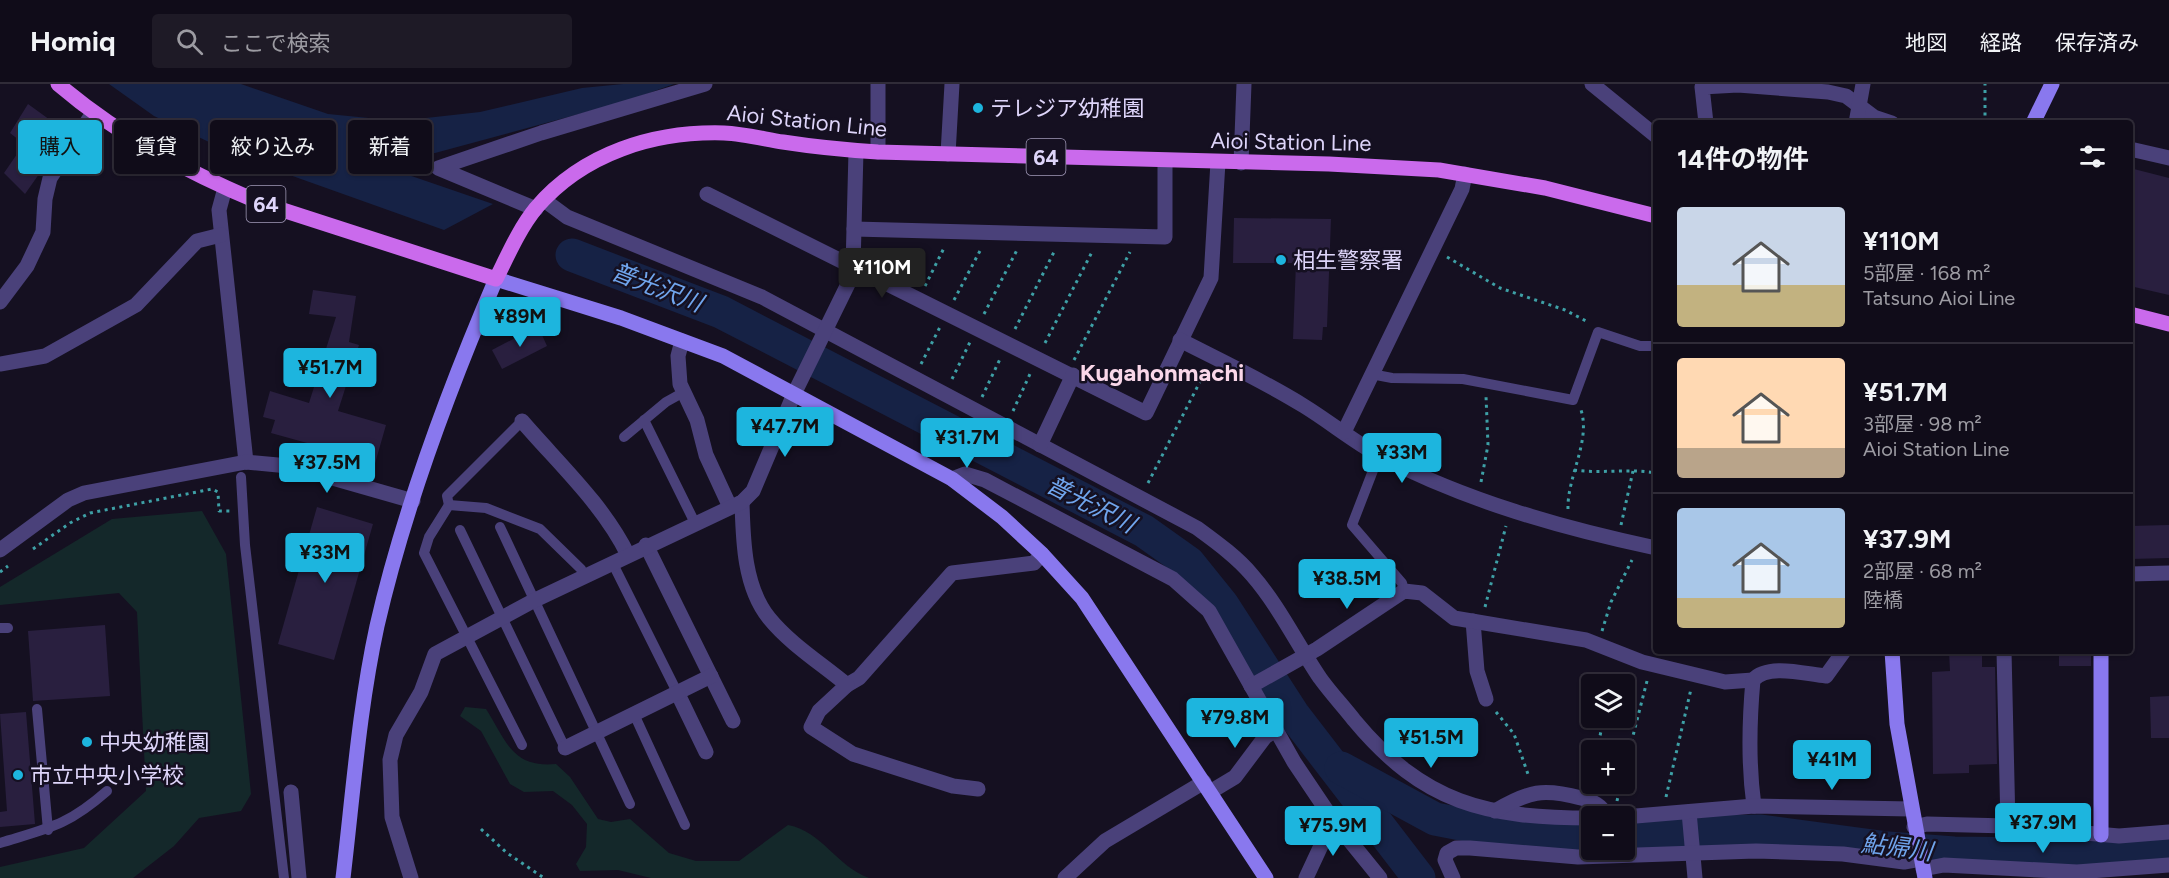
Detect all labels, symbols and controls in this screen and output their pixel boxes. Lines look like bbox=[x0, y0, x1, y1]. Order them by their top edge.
search box bbox=[152, 14, 572, 68]
text: Homiq bbox=[30, 24, 116, 58]
icon: search bbox=[173, 25, 206, 58]
text: ここで検索 bbox=[221, 30, 331, 57]
text: 地図 bbox=[1905, 30, 1947, 55]
text: 経路 bbox=[1980, 30, 2022, 55]
text: 保存済み bbox=[2055, 30, 2139, 55]
place label: テレジア幼稚園 bbox=[990, 95, 1144, 122]
street label: Aioi Station Line bbox=[726, 99, 888, 143]
marker: テレジア幼稚園 bbox=[971, 101, 985, 115]
chip: 購入 bbox=[18, 120, 102, 174]
chip: 賃貸 bbox=[114, 120, 198, 174]
chip: 絞り込み bbox=[210, 120, 336, 174]
chip: 新着 bbox=[348, 120, 432, 174]
street label: Aioi Station Line bbox=[1210, 127, 1372, 157]
road number: 64 bbox=[1026, 139, 1066, 175]
icon: filters bbox=[2076, 140, 2109, 173]
text: 14件の物件 bbox=[1677, 143, 1808, 175]
road number: 64 bbox=[246, 186, 286, 222]
text: ¥110M bbox=[1863, 225, 1940, 257]
icon: home bbox=[1725, 231, 1797, 303]
place label: 相生警察署 bbox=[1293, 247, 1403, 274]
pin: ¥110M bbox=[840, 248, 924, 299]
marker: 相生警察署 bbox=[1274, 253, 1288, 267]
text: ¥110M bbox=[853, 255, 911, 279]
water label: 普光沢川 bbox=[607, 256, 710, 319]
text: 5部屋 · 168 m² bbox=[1863, 261, 1991, 285]
text: Tatsuno Aioi Line bbox=[1863, 286, 2015, 310]
pin: ¥89M bbox=[484, 297, 556, 348]
text: ¥89M bbox=[494, 304, 546, 328]
pin: ¥51.7M bbox=[281, 348, 379, 399]
text: ¥51.7M bbox=[297, 355, 363, 379]
district label: Kugahonmachi bbox=[1080, 358, 1244, 387]
text: ¥51.7M bbox=[1863, 376, 1948, 408]
icon: home bbox=[1725, 382, 1797, 454]
pin: ¥47.7M bbox=[736, 407, 834, 458]
text: 3部屋 · 98 m² bbox=[1863, 412, 1982, 436]
text: ¥47.7M bbox=[751, 414, 819, 438]
pin: ¥31.7M bbox=[918, 418, 1016, 469]
text: ¥31.7M bbox=[935, 425, 999, 449]
pin: ¥33M bbox=[1366, 433, 1438, 484]
text: Aioi Station Line bbox=[1863, 437, 2009, 461]
text: ¥33M bbox=[1376, 440, 1428, 464]
pin: ¥37.5M bbox=[278, 443, 376, 494]
text: ¥37.5M bbox=[293, 450, 361, 474]
water label: 普光沢川 bbox=[1042, 469, 1143, 540]
text: ¥37.9M bbox=[1863, 523, 1951, 555]
icon: home bbox=[1725, 532, 1797, 604]
pin: ¥33M bbox=[289, 533, 361, 584]
text: ¥33M bbox=[299, 540, 351, 564]
pin: ¥38.5M bbox=[1298, 559, 1396, 610]
text: 2部屋 · 68 m² bbox=[1863, 559, 1982, 583]
text: ¥38.5M bbox=[1313, 566, 1382, 590]
text: 陸橋 bbox=[1863, 588, 1903, 612]
map controls bbox=[1581, 674, 1635, 860]
button: layers bbox=[1581, 674, 1635, 728]
pin: ¥79.8M bbox=[1186, 698, 1284, 749]
text: ¥79.8M bbox=[1201, 705, 1269, 729]
pin: ¥51.5M bbox=[1382, 718, 1480, 769]
text: ¥51.5M bbox=[1398, 725, 1464, 749]
place label: 中央幼稚園 bbox=[99, 729, 209, 756]
marker: 中央幼稚園 bbox=[80, 735, 94, 749]
button: + bbox=[1581, 740, 1635, 794]
pin: ¥41M bbox=[1796, 740, 1868, 791]
text: ¥41M bbox=[1807, 747, 1857, 771]
place label: 市立中央小学校 bbox=[30, 762, 184, 789]
marker: 市立中央小学校 bbox=[11, 768, 25, 782]
pin: ¥37.9M bbox=[1994, 803, 2092, 854]
pin: ¥75.9M bbox=[1284, 806, 1382, 857]
button: − bbox=[1581, 806, 1635, 860]
text: ¥37.9M bbox=[2009, 810, 2077, 834]
text: ¥75.9M bbox=[1299, 813, 1367, 837]
water label: 鮎帰川 bbox=[1860, 828, 1937, 866]

